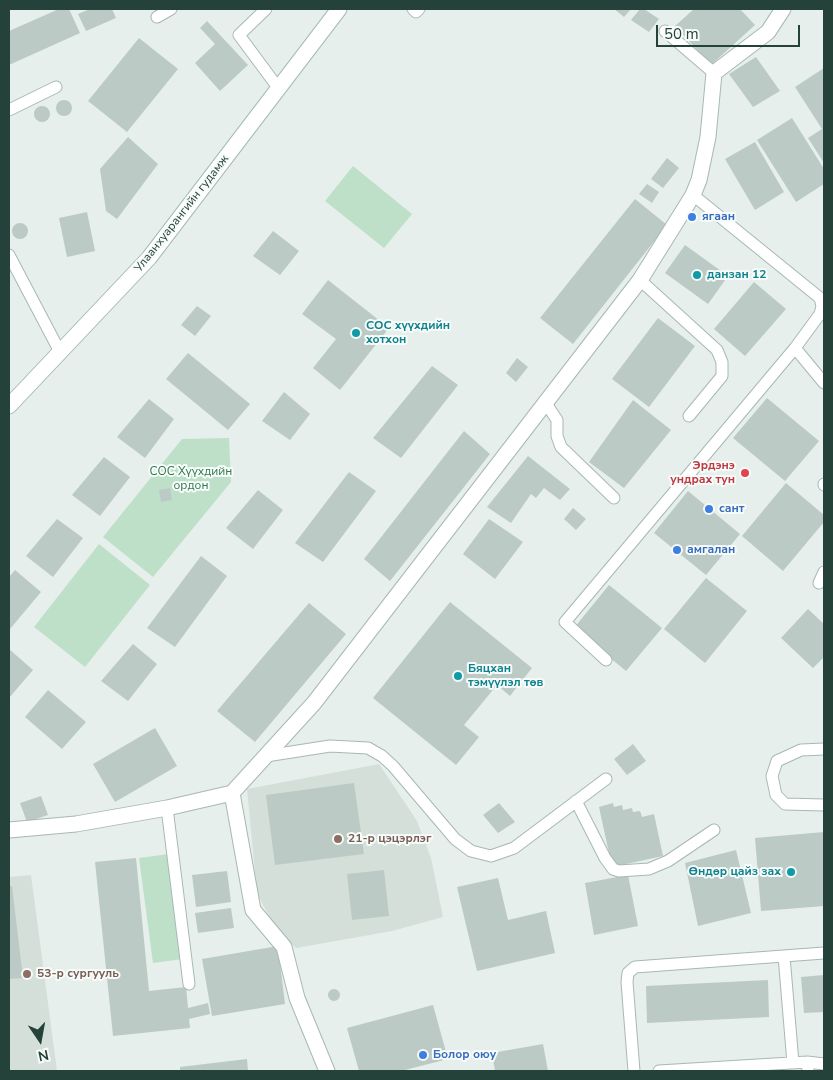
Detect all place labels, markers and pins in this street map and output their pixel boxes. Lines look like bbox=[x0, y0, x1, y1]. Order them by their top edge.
place label: ягаан bbox=[702, 210, 735, 224]
marker: ягаан bbox=[686, 211, 698, 223]
place label: данзан 12 bbox=[707, 268, 766, 282]
marker: данзан 12 bbox=[691, 269, 703, 281]
place label: СОС хүүхдийн хотхон bbox=[366, 319, 450, 347]
marker: СОС хүүхдийн хотхон bbox=[350, 327, 362, 339]
place label: Эрдэнэ ундрах тун bbox=[670, 459, 735, 487]
marker: Эрдэнэ ундрах тун bbox=[739, 467, 751, 479]
place label: сант bbox=[719, 502, 745, 516]
marker: сант bbox=[703, 503, 715, 515]
place label: амгалан bbox=[687, 543, 735, 557]
marker: амгалан bbox=[671, 544, 683, 556]
place label: Бяцхан тэмүүлэл төв bbox=[468, 662, 543, 690]
marker: Бяцхан тэмүүлэл төв bbox=[452, 670, 464, 682]
place label: 21-р цэцэрлэг bbox=[348, 832, 431, 846]
marker: 21-р цэцэрлэг bbox=[332, 833, 344, 845]
place label: Өндөр цайз зах bbox=[689, 865, 781, 879]
marker: Өндөр цайз зах bbox=[785, 866, 797, 878]
place label: 53-р сургууль bbox=[37, 967, 119, 981]
marker: 53-р сургууль bbox=[21, 968, 33, 980]
place label: Болор оюу bbox=[433, 1048, 496, 1062]
marker: Болор оюу bbox=[417, 1049, 429, 1061]

